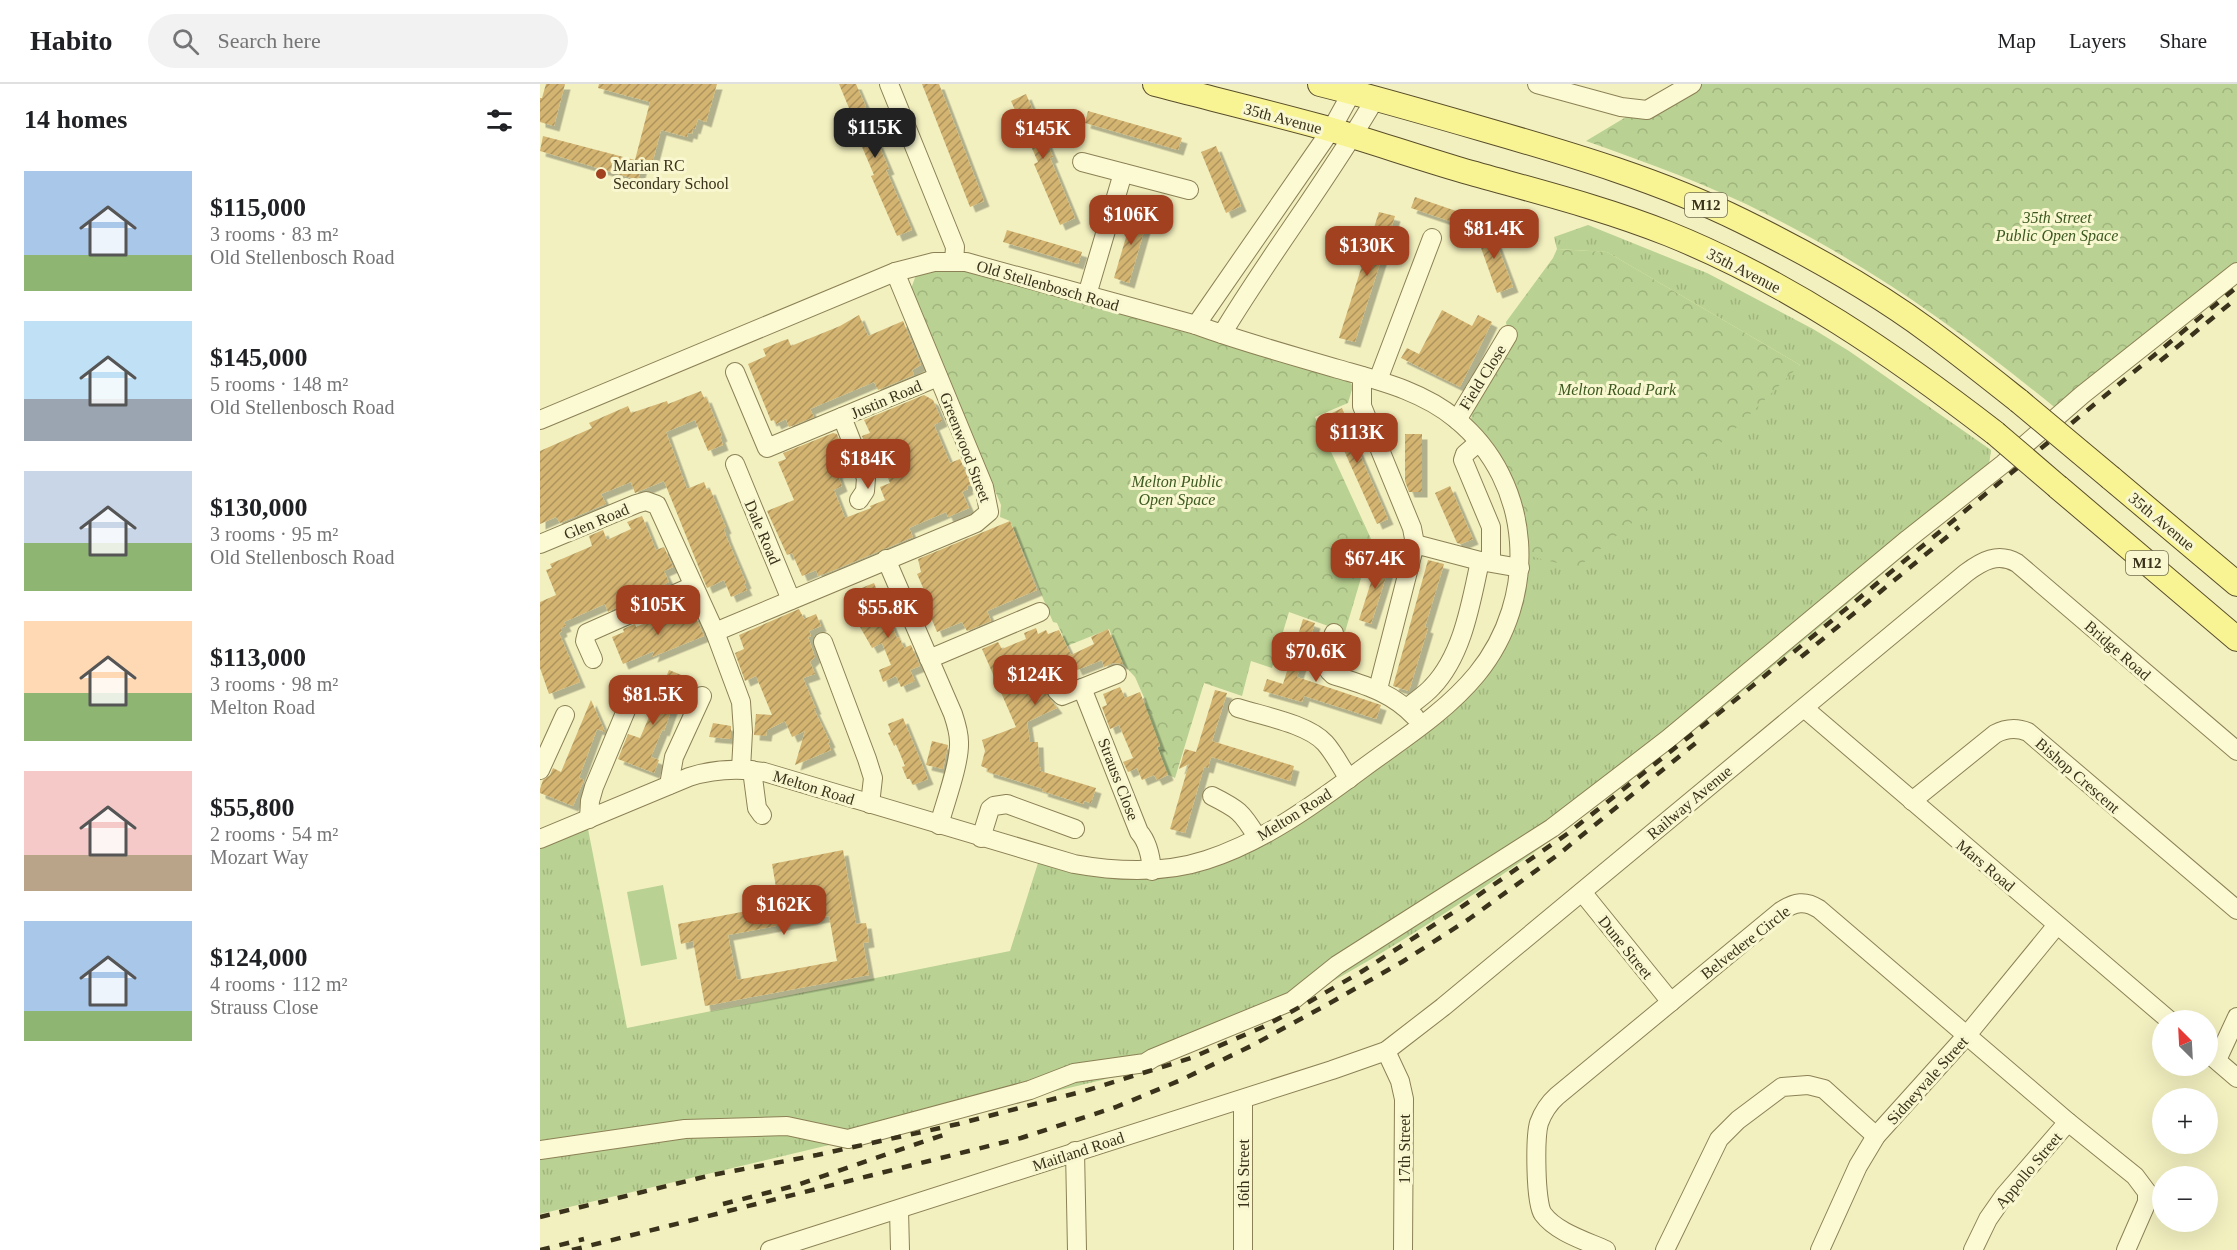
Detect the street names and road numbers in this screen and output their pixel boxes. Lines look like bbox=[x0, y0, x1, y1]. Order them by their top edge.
street label: 35th Avenue bbox=[1242, 100, 1324, 137]
road number: M12 bbox=[1685, 193, 1727, 217]
street label: 35th Avenue bbox=[1704, 245, 1783, 296]
street label: Old Stellenbosch Road bbox=[975, 257, 1121, 314]
street label: Field Close bbox=[1456, 342, 1509, 413]
street label: Justin Road bbox=[848, 377, 924, 422]
street label: Greenwood Street bbox=[937, 390, 994, 505]
street label: 35th Avenue bbox=[2126, 489, 2198, 554]
street label: Dale Road bbox=[741, 498, 784, 567]
street label: Glen Road bbox=[561, 500, 631, 543]
road number: M12 bbox=[2126, 551, 2168, 575]
street label: Bridge Road bbox=[2081, 617, 2154, 684]
street label: Bishop Crescent bbox=[2032, 734, 2123, 817]
street label: Strauss Close bbox=[1095, 736, 1142, 823]
street label: Railway Avenue bbox=[1644, 762, 1736, 843]
street label: Melton Road bbox=[771, 767, 857, 808]
street label: Melton Road bbox=[1254, 785, 1334, 844]
street label: Mars Road bbox=[1953, 836, 2018, 895]
street label: Belvedere Circle bbox=[1698, 902, 1793, 982]
street label: Dune Street bbox=[1595, 912, 1656, 983]
street label: Sidneyvale Street bbox=[1883, 1032, 1972, 1128]
street label: 17th Street bbox=[1396, 1114, 1413, 1184]
street label: Maitland Road bbox=[1030, 1129, 1126, 1174]
street label: Appollo Street bbox=[1992, 1129, 2066, 1212]
street label: 16th Street bbox=[1235, 1139, 1252, 1209]

